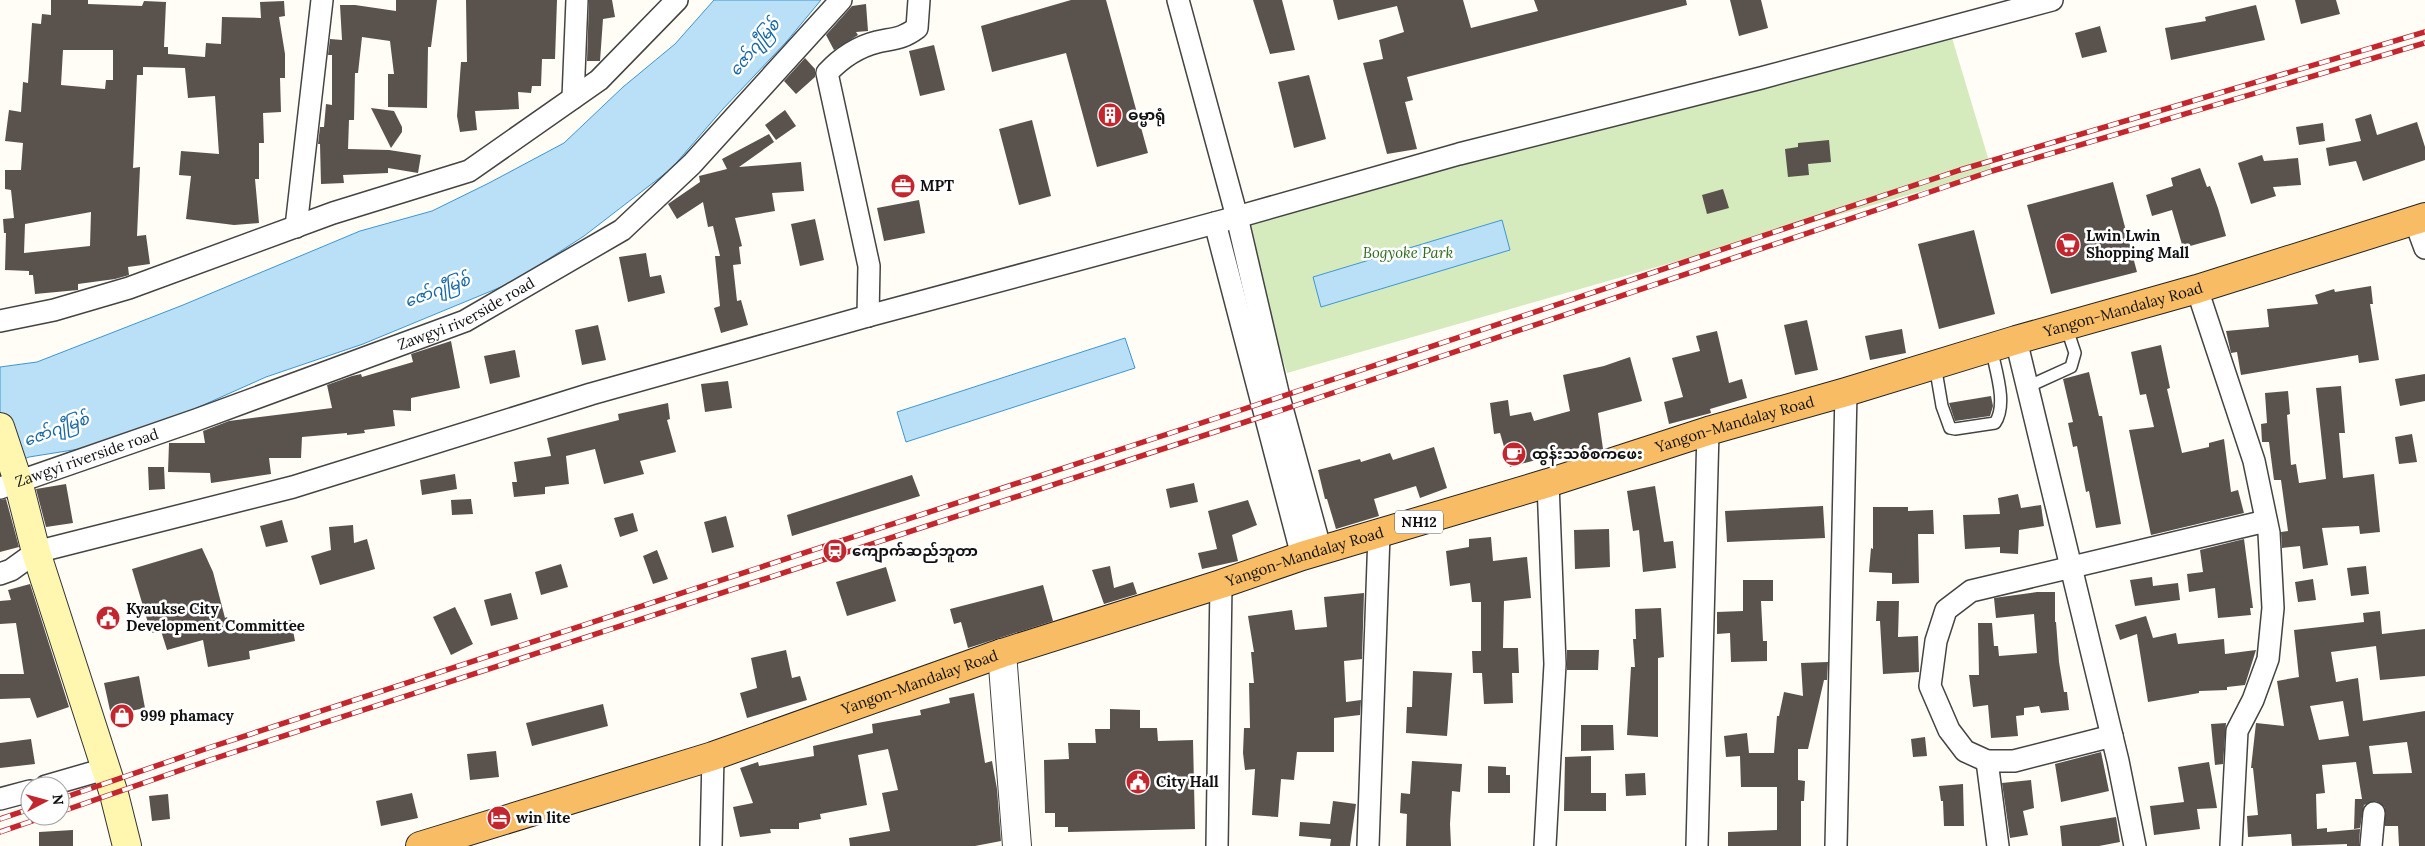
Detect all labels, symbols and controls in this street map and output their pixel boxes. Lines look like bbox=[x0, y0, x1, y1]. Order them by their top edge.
water label: ဇော်ဂျီမြစ် bbox=[724, 13, 788, 82]
building icon: ဓမ္မာရုံ bbox=[1097, 102, 1123, 128]
place label: ဓမ္မာရုံ bbox=[1128, 105, 1166, 127]
office icon: MPT bbox=[890, 173, 916, 199]
place label: MPT bbox=[920, 176, 954, 195]
place label: Lwin Lwin Shopping Mall bbox=[2086, 226, 2190, 262]
supermarket icon: Lwin Lwin Shopping Mall bbox=[2055, 232, 2081, 258]
park label: Bogyoke Park bbox=[1363, 243, 1454, 262]
water label: ဇော်ဂျီမြစ် bbox=[401, 267, 475, 315]
street label: Zawgyi riverside road bbox=[395, 273, 538, 354]
street label: Yangon-Mandalay Road bbox=[2040, 278, 2205, 341]
street label: Yangon-Mandalay Road bbox=[1652, 391, 1816, 457]
water label: ဇော်ဂျီမြစ် bbox=[20, 406, 94, 454]
street label: Zawgyi riverside road bbox=[13, 424, 161, 491]
cafe icon: ထွန်းသစ်စကဖေး bbox=[1501, 441, 1527, 467]
place label: ထွန်းသစ်စကဖေး bbox=[1532, 444, 1643, 466]
road number: NH12 bbox=[1395, 511, 1443, 534]
street label: Yangon-Mandalay Road bbox=[1222, 522, 1386, 591]
station icon: ကျောက်ဆည်ဘူတာ bbox=[822, 538, 848, 564]
place label: ကျောက်ဆည်ဘူတာ bbox=[852, 541, 978, 563]
place label: Kyaukse City Development Committee bbox=[126, 599, 305, 635]
public building icon: Kyaukse City Development Committee bbox=[95, 605, 121, 631]
street label: Yangon-Mandalay Road bbox=[838, 645, 1000, 719]
shop icon: 999 phamacy bbox=[109, 703, 135, 729]
place label: 999 phamacy bbox=[140, 706, 234, 725]
public building icon: City Hall bbox=[1125, 769, 1151, 795]
place label: City Hall bbox=[1156, 772, 1219, 791]
north arrow bbox=[20, 776, 70, 826]
text: N bbox=[48, 793, 67, 806]
hotel icon: win lite bbox=[486, 805, 512, 831]
place label: win lite bbox=[516, 808, 570, 827]

